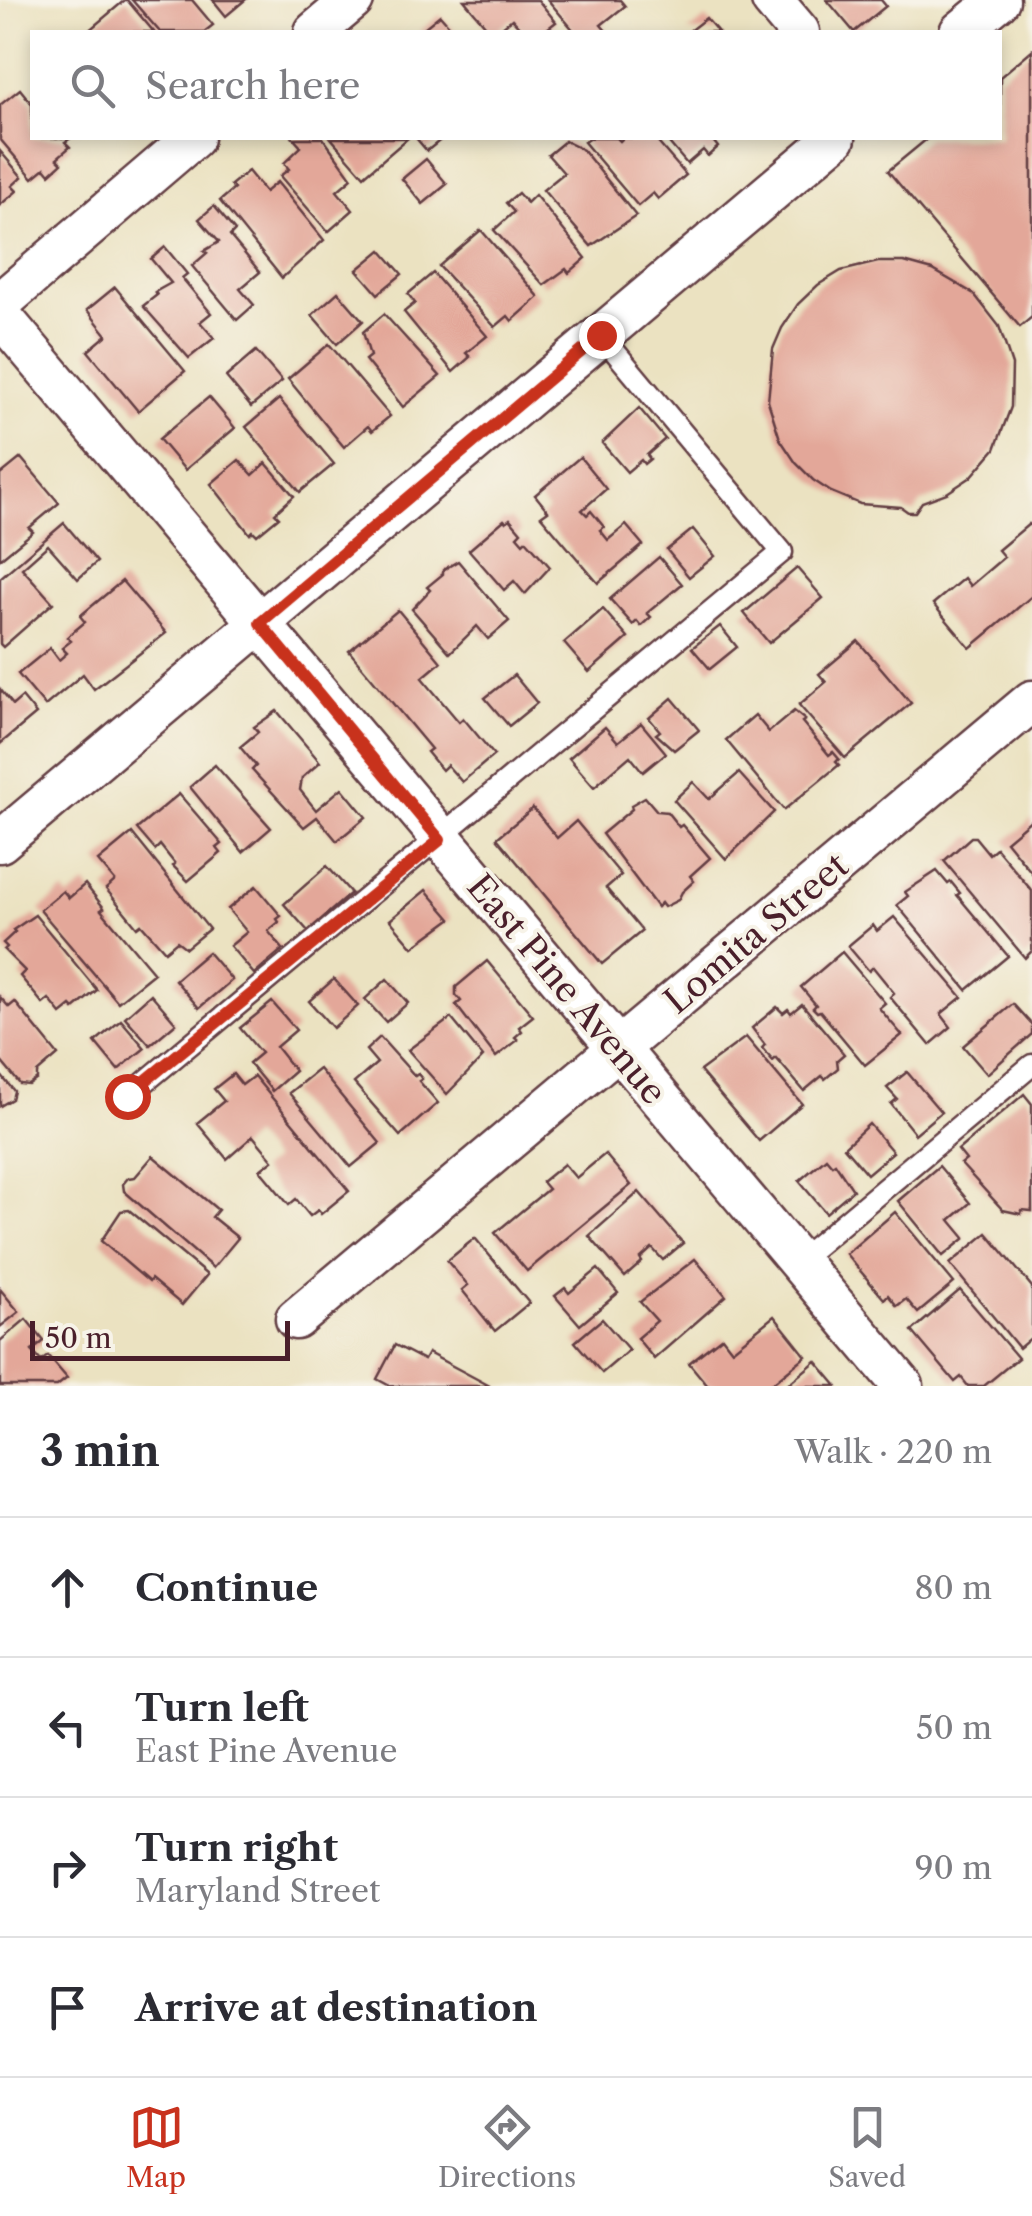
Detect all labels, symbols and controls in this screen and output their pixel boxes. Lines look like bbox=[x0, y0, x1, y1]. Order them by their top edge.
search box bbox=[30, 30, 1002, 140]
icon: search bbox=[65, 58, 120, 113]
text: Search here bbox=[145, 62, 360, 109]
route end bbox=[579, 313, 625, 359]
street label: Lomita Street bbox=[655, 843, 857, 1022]
street label: East Pine Avenue bbox=[458, 865, 676, 1113]
route start bbox=[105, 1074, 151, 1120]
scale bar bbox=[30, 1316, 290, 1360]
text: 50 m bbox=[45, 1321, 112, 1355]
text: 3 min bbox=[40, 1425, 160, 1477]
text: Walk · 220 m bbox=[794, 1432, 992, 1471]
icon: ahead bbox=[40, 1560, 95, 1615]
text: Continue bbox=[135, 1564, 318, 1611]
text: 80 m bbox=[914, 1568, 992, 1607]
text: Turn left bbox=[135, 1684, 309, 1731]
icon: left bbox=[40, 1700, 95, 1755]
text: 50 m bbox=[916, 1708, 992, 1747]
text: East Pine Avenue bbox=[135, 1731, 397, 1770]
text: Turn right bbox=[135, 1824, 338, 1871]
icon: right bbox=[40, 1840, 95, 1895]
text: 90 m bbox=[915, 1848, 992, 1887]
text: Maryland Street bbox=[135, 1871, 380, 1910]
icon: arrive bbox=[40, 1980, 95, 2035]
text: Arrive at destination bbox=[135, 1984, 538, 2031]
tab: Map bbox=[126, 2100, 186, 2194]
tab: Directions bbox=[438, 2100, 576, 2194]
tab: Saved bbox=[828, 2100, 906, 2194]

